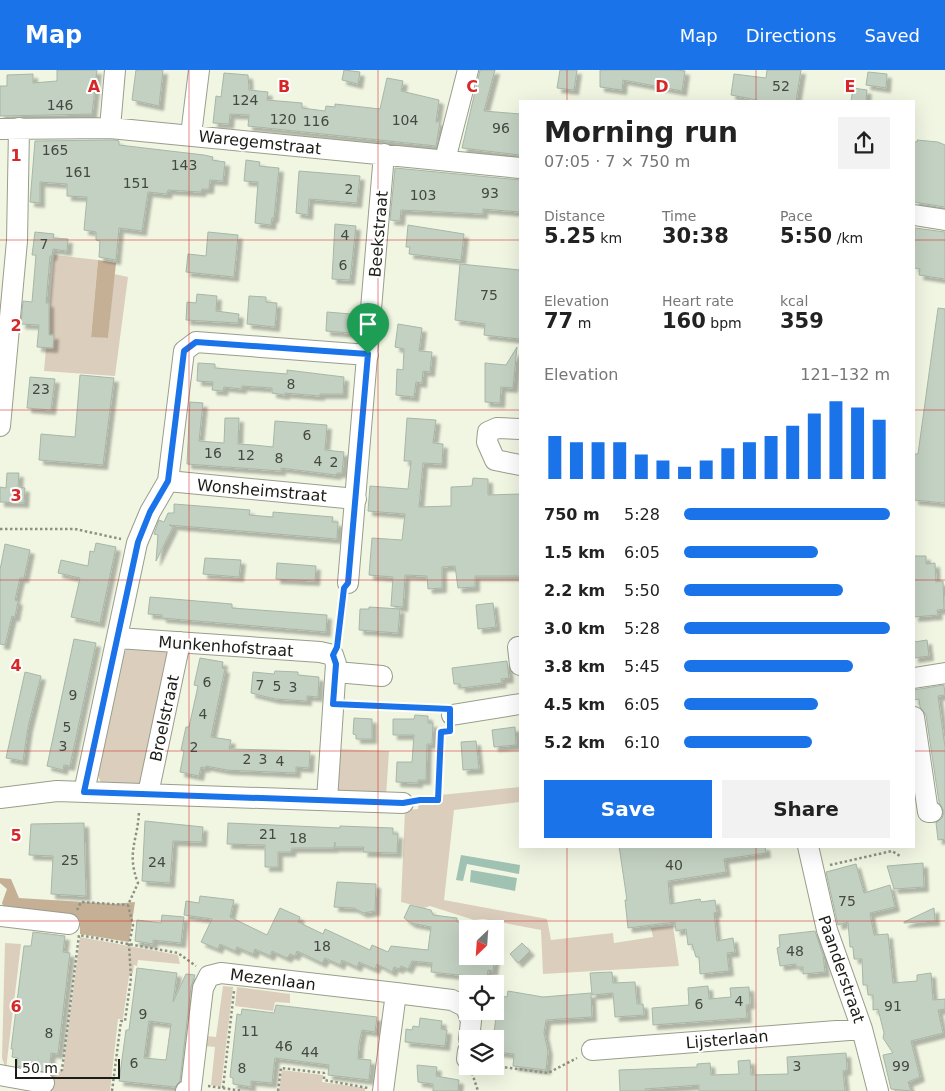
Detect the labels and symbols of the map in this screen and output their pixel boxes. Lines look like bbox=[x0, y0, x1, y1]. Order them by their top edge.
text: A bbox=[88, 77, 101, 96]
text: B bbox=[278, 77, 290, 96]
text: C bbox=[466, 77, 478, 96]
text: D bbox=[655, 77, 669, 96]
text: E bbox=[845, 77, 855, 96]
house number: 52 bbox=[772, 78, 790, 94]
house number: 124 bbox=[232, 92, 258, 108]
house number: 146 bbox=[47, 97, 73, 113]
house number: 120 bbox=[270, 111, 296, 127]
house number: 104 bbox=[392, 112, 418, 128]
house number: 116 bbox=[303, 113, 329, 129]
house number: 96 bbox=[492, 120, 510, 136]
street label: Waregemstraat bbox=[198, 127, 322, 158]
house number: 165 bbox=[42, 142, 68, 158]
text: 1 bbox=[10, 146, 22, 165]
house number: 143 bbox=[171, 157, 197, 173]
house number: 161 bbox=[65, 164, 91, 180]
house number: 151 bbox=[123, 175, 149, 191]
house number: 2 bbox=[345, 181, 353, 197]
house number: 93 bbox=[481, 185, 499, 201]
house number: 103 bbox=[410, 187, 436, 203]
street label: Beekstraat bbox=[365, 190, 392, 278]
house number: 4 bbox=[341, 227, 350, 243]
house number: 7 bbox=[40, 236, 48, 252]
house number: 6 bbox=[339, 257, 348, 273]
house number: 75 bbox=[480, 287, 498, 303]
pin bbox=[347, 303, 389, 354]
text: 2 bbox=[10, 316, 22, 335]
house number: 8 bbox=[287, 376, 295, 392]
house number: 23 bbox=[32, 381, 50, 397]
house number: 6 bbox=[303, 427, 312, 443]
house number: 16 bbox=[204, 445, 222, 461]
house number: 12 bbox=[237, 447, 255, 463]
house number: 8 bbox=[275, 450, 283, 466]
house number: 4 bbox=[314, 453, 323, 469]
house number: 2 bbox=[330, 454, 338, 470]
street label: Wonsheimstraat bbox=[196, 475, 328, 506]
text: 3 bbox=[10, 486, 22, 505]
street label: Munkenhofstraat bbox=[158, 632, 294, 661]
text: 4 bbox=[10, 656, 22, 675]
street label: Broelstraat bbox=[146, 673, 183, 763]
house number: 6 bbox=[203, 674, 212, 690]
house number: 7 bbox=[256, 677, 264, 693]
house number: 5 bbox=[273, 678, 281, 694]
house number: 3 bbox=[289, 679, 297, 695]
house number: 9 bbox=[69, 687, 77, 703]
house number: 4 bbox=[199, 706, 208, 722]
house number: 5 bbox=[63, 719, 71, 735]
house number: 3 bbox=[59, 738, 67, 754]
house number: 2 bbox=[190, 739, 198, 755]
house number: 2 bbox=[243, 751, 251, 767]
house number: 3 bbox=[259, 751, 267, 767]
house number: 4 bbox=[276, 753, 285, 769]
text: 5 bbox=[10, 826, 22, 845]
house number: 21 bbox=[259, 826, 277, 842]
house number: 18 bbox=[289, 830, 307, 846]
house number: 25 bbox=[61, 852, 79, 868]
house number: 24 bbox=[148, 854, 166, 870]
house number: 40 bbox=[665, 857, 683, 873]
house number: 75 bbox=[838, 893, 856, 909]
street label: Paanderstraat bbox=[814, 913, 869, 1025]
north arrow bbox=[459, 920, 504, 965]
house number: 18 bbox=[313, 938, 331, 954]
house number: 48 bbox=[786, 943, 804, 959]
street label: Mezenlaan bbox=[229, 965, 317, 994]
house number: 4 bbox=[735, 993, 744, 1009]
house number: 6 bbox=[695, 996, 704, 1012]
text: 6 bbox=[10, 997, 22, 1016]
house number: 91 bbox=[884, 998, 902, 1014]
house number: 9 bbox=[139, 1006, 147, 1022]
house number: 11 bbox=[241, 1023, 259, 1039]
house number: 8 bbox=[45, 1025, 53, 1041]
street label: Lijsterlaan bbox=[685, 1026, 769, 1053]
house number: 46 bbox=[275, 1038, 293, 1054]
house number: 44 bbox=[301, 1044, 319, 1060]
house number: 6 bbox=[130, 1055, 139, 1071]
scale bar bbox=[15, 1056, 120, 1079]
house number: 3 bbox=[793, 1058, 801, 1074]
house number: 99 bbox=[892, 1058, 910, 1074]
house number: 8 bbox=[238, 1060, 246, 1076]

